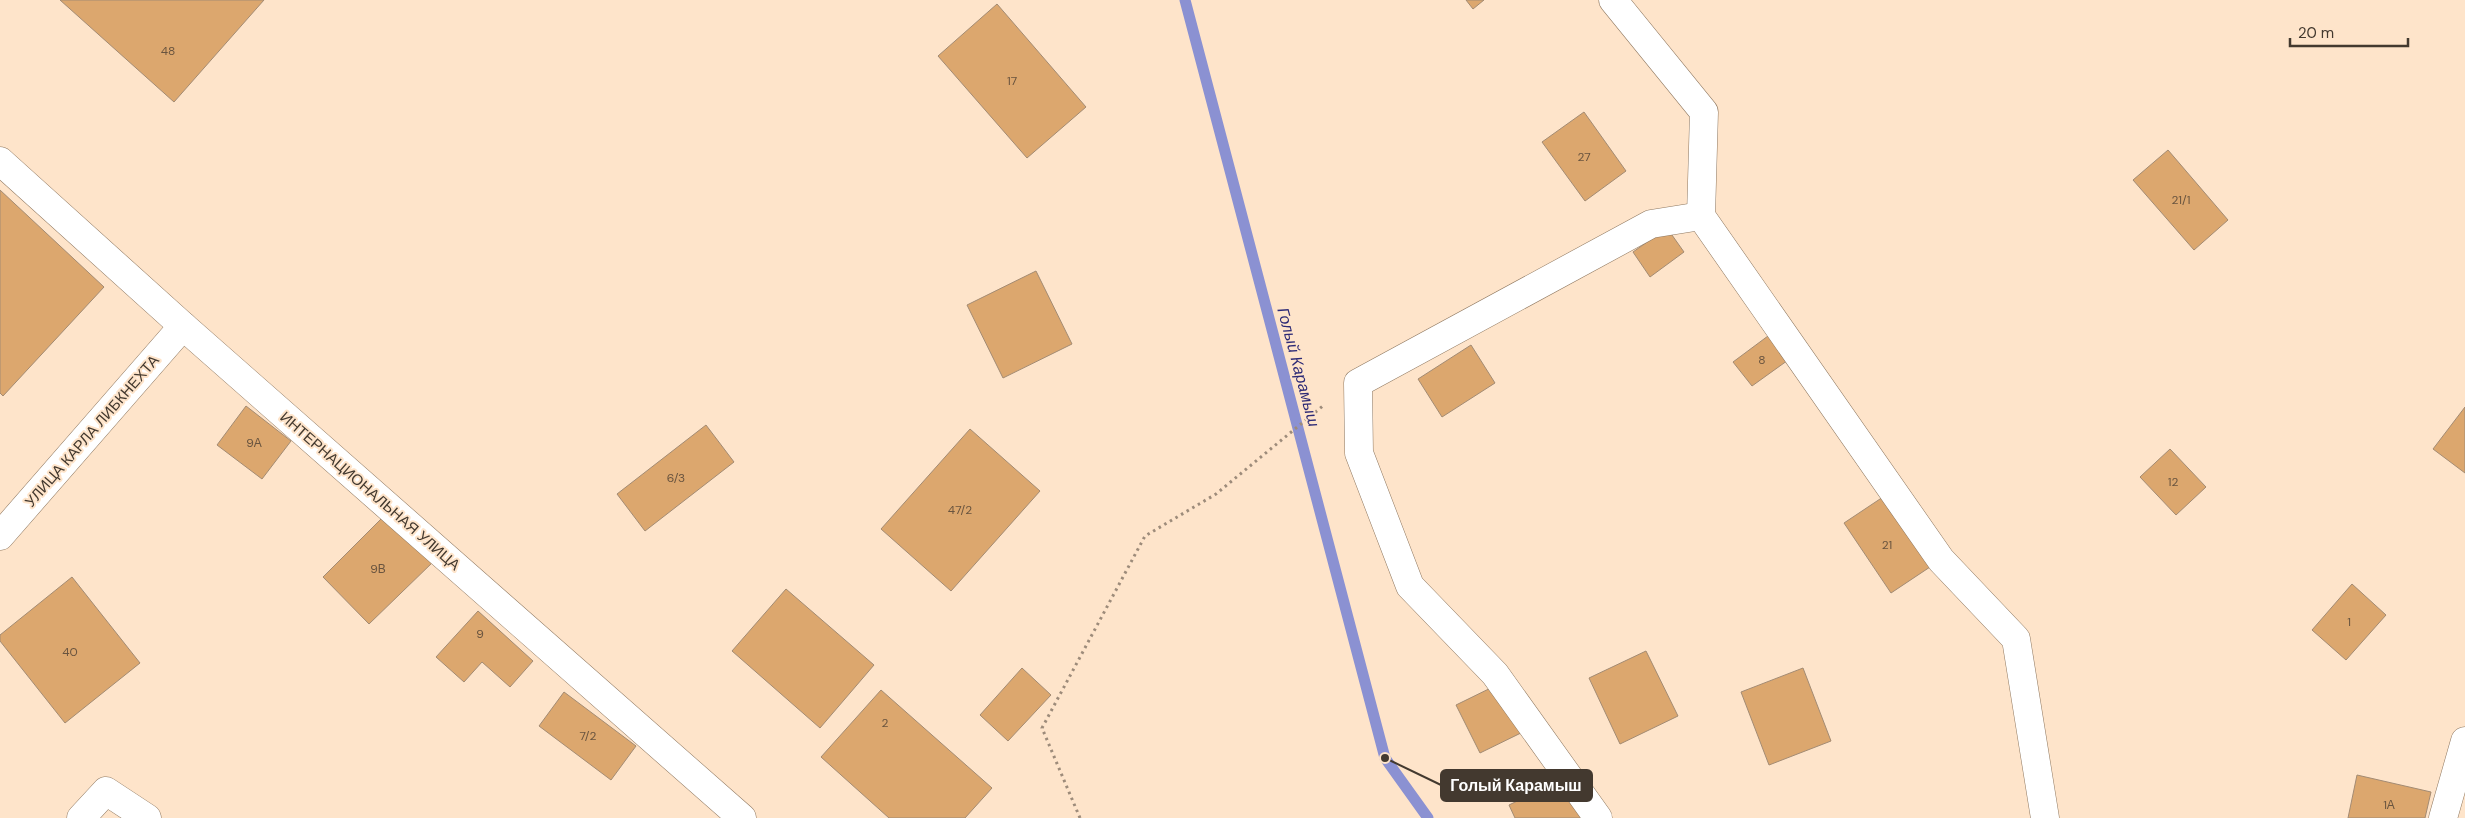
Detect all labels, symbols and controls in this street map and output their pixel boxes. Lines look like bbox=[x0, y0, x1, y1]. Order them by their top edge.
scale bar bbox=[2290, 15, 2408, 47]
text: 20 m bbox=[2298, 23, 2334, 43]
house number: 48 bbox=[161, 43, 175, 59]
house number: 17 bbox=[1007, 73, 1017, 89]
house number: 27 bbox=[1577, 149, 1591, 165]
house number: 21/1 bbox=[2171, 192, 2191, 208]
water label: Голый Карамыш bbox=[1272, 305, 1325, 429]
street label: УЛИЦА КАРЛА ЛИБКНЕХТА bbox=[20, 351, 164, 511]
house number: 8 bbox=[1758, 352, 1766, 368]
street label: ИНТЕРНАЦИОНАЛЬНАЯ УЛИЦА bbox=[276, 407, 464, 575]
house number: 9А bbox=[246, 435, 262, 451]
house number: 6/3 bbox=[667, 470, 685, 486]
house number: 12 bbox=[2168, 474, 2178, 490]
house number: 47/2 bbox=[948, 502, 972, 518]
house number: 21 bbox=[1882, 537, 1892, 553]
house number: 9В bbox=[370, 561, 386, 577]
house number: 1 bbox=[2347, 614, 2351, 630]
house number: 9 bbox=[476, 626, 484, 642]
house number: 40 bbox=[62, 644, 78, 660]
house number: 2 bbox=[882, 715, 889, 731]
house number: 7/2 bbox=[580, 728, 597, 744]
callout: Голый Карамыш bbox=[1441, 770, 1592, 801]
text: Голый Карамыш bbox=[1450, 775, 1582, 796]
house number: 1А bbox=[2383, 797, 2395, 813]

